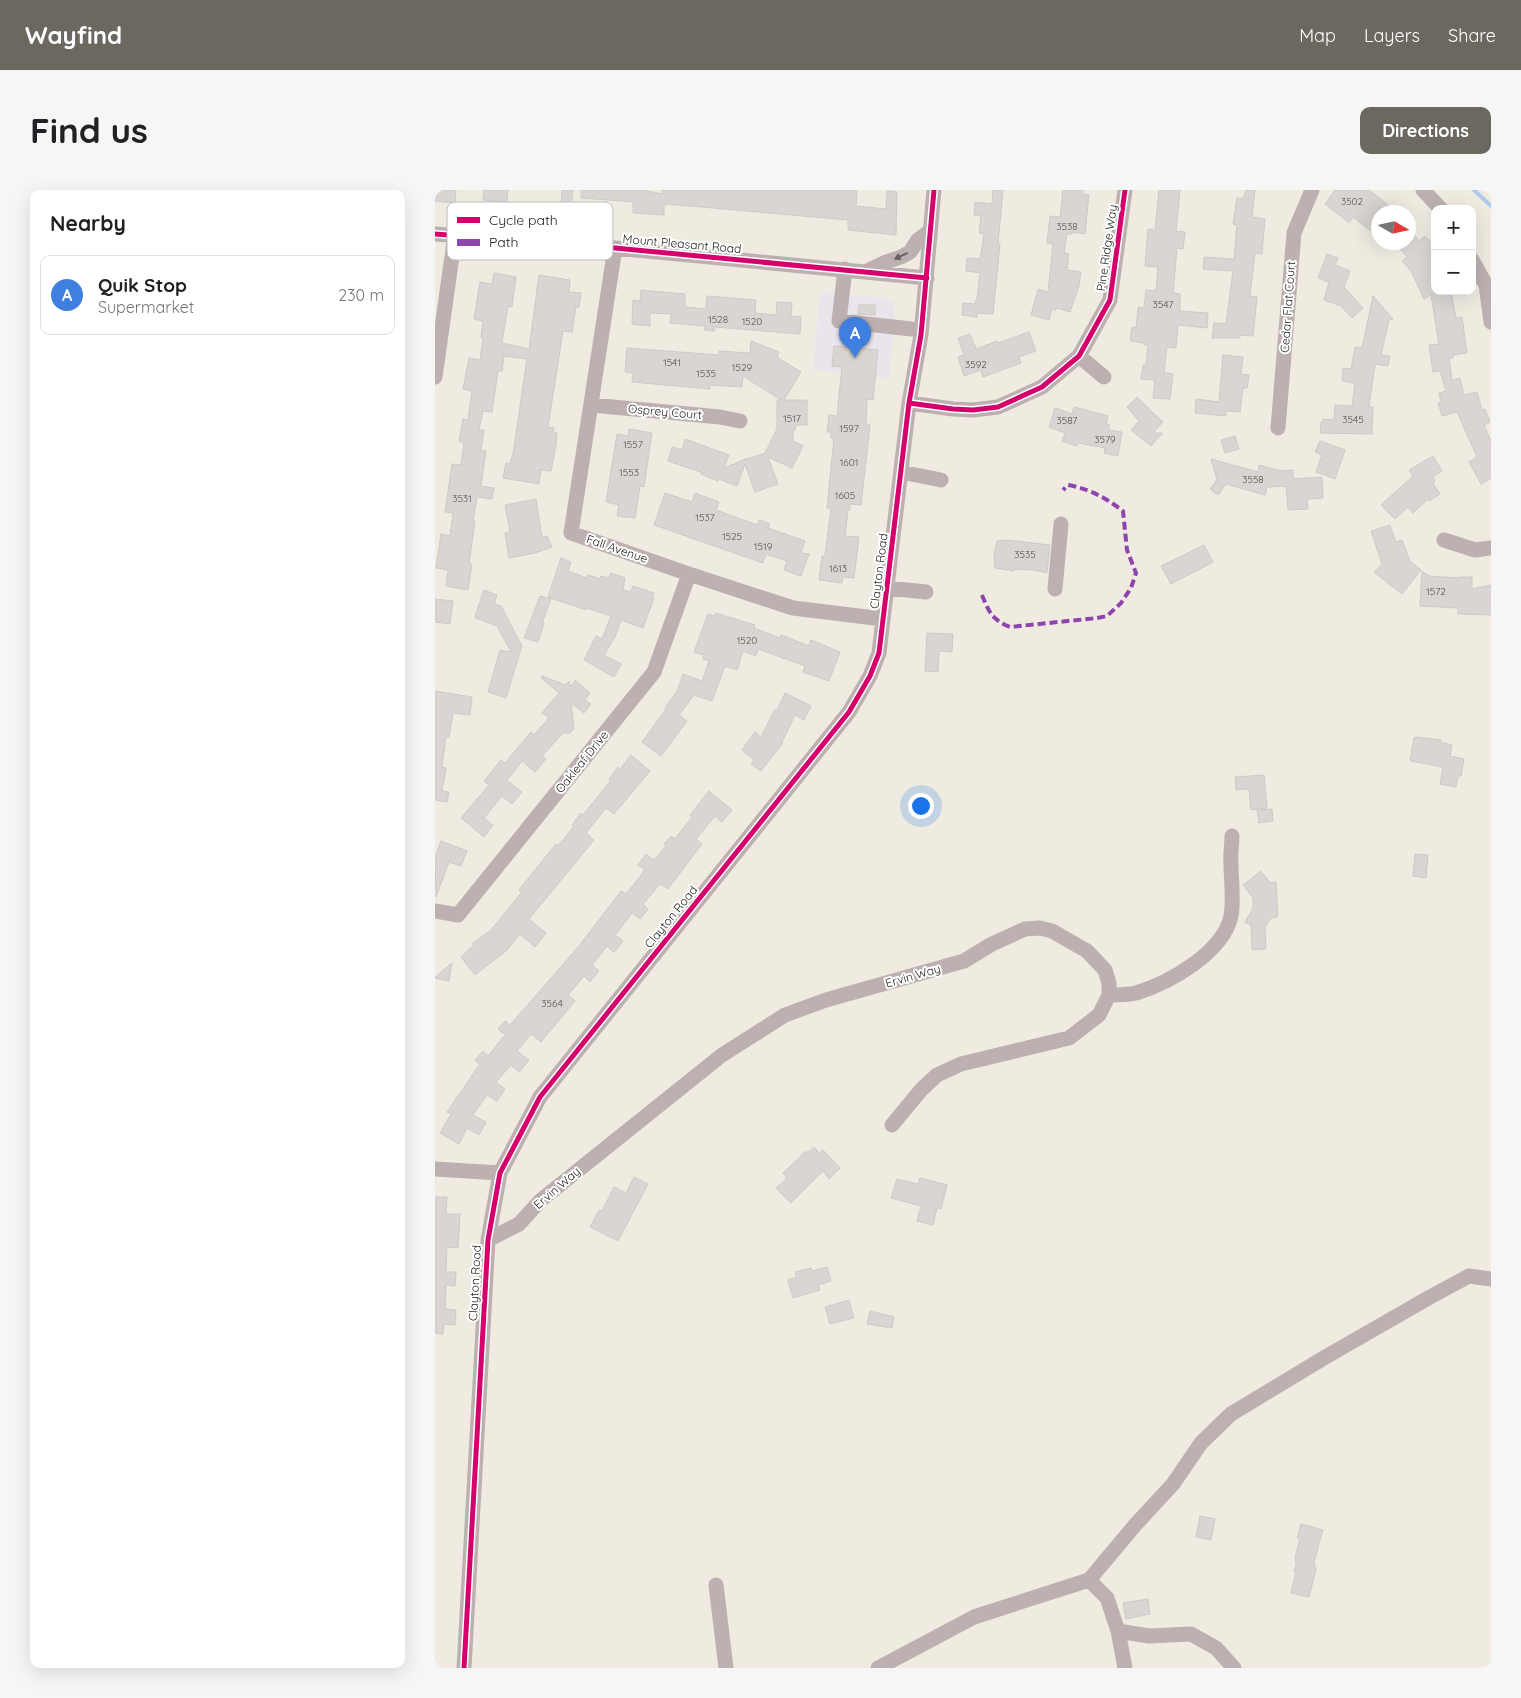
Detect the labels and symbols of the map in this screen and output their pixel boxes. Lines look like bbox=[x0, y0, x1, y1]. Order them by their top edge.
house number: 3502 bbox=[1341, 195, 1364, 208]
legend bbox=[447, 202, 613, 260]
street label: Pine Ridge Way bbox=[1093, 204, 1120, 292]
north arrow bbox=[1371, 205, 1416, 250]
text: Cycle path bbox=[489, 211, 558, 229]
house number: 3538 bbox=[1056, 220, 1078, 233]
street label: Mount Pleasant Road bbox=[622, 231, 742, 256]
text: Path bbox=[489, 233, 518, 251]
one-way arrow bbox=[893, 252, 908, 261]
street label: Cedar Flat Court bbox=[1277, 261, 1298, 353]
house number: 3547 bbox=[1153, 298, 1173, 311]
house number: 1528 bbox=[708, 313, 728, 326]
house number: 1520 bbox=[742, 315, 762, 328]
pin: A bbox=[839, 317, 871, 358]
house number: 1541 bbox=[663, 356, 681, 369]
house number: 3592 bbox=[965, 358, 987, 371]
house number: 1529 bbox=[732, 361, 753, 374]
house number: 1535 bbox=[696, 367, 716, 380]
street label: Osprey Court bbox=[628, 401, 702, 422]
house number: 1517 bbox=[783, 412, 801, 425]
house number: 3545 bbox=[1342, 413, 1364, 426]
house number: 3587 bbox=[1057, 414, 1077, 427]
house number: 1597 bbox=[839, 422, 859, 435]
house number: 3579 bbox=[1094, 433, 1116, 446]
house number: 1557 bbox=[623, 438, 643, 451]
house number: 1601 bbox=[840, 456, 858, 469]
house number: 1553 bbox=[619, 466, 639, 479]
house number: 3558 bbox=[1242, 473, 1264, 486]
house number: 1605 bbox=[835, 489, 855, 502]
house number: 3531 bbox=[452, 492, 472, 505]
house number: 1537 bbox=[695, 511, 715, 524]
house number: 1525 bbox=[722, 530, 742, 543]
street label: Fall Avenue bbox=[585, 531, 650, 566]
street label: Clayton Road bbox=[866, 532, 891, 610]
house number: 1519 bbox=[754, 540, 773, 553]
house number: 3535 bbox=[1014, 548, 1036, 561]
house number: 1613 bbox=[829, 562, 847, 575]
house number: 1572 bbox=[1426, 585, 1446, 598]
house number: 1520 bbox=[737, 634, 757, 647]
street label: Oakleaf Drive bbox=[552, 727, 612, 796]
your location bbox=[908, 793, 934, 819]
street label: Clayton Road bbox=[641, 882, 700, 951]
street label: Ervin Way bbox=[884, 960, 942, 991]
house number: 3564 bbox=[541, 997, 563, 1010]
street label: Ervin Way bbox=[530, 1163, 583, 1212]
street label: Clayton Road bbox=[465, 1245, 484, 1321]

